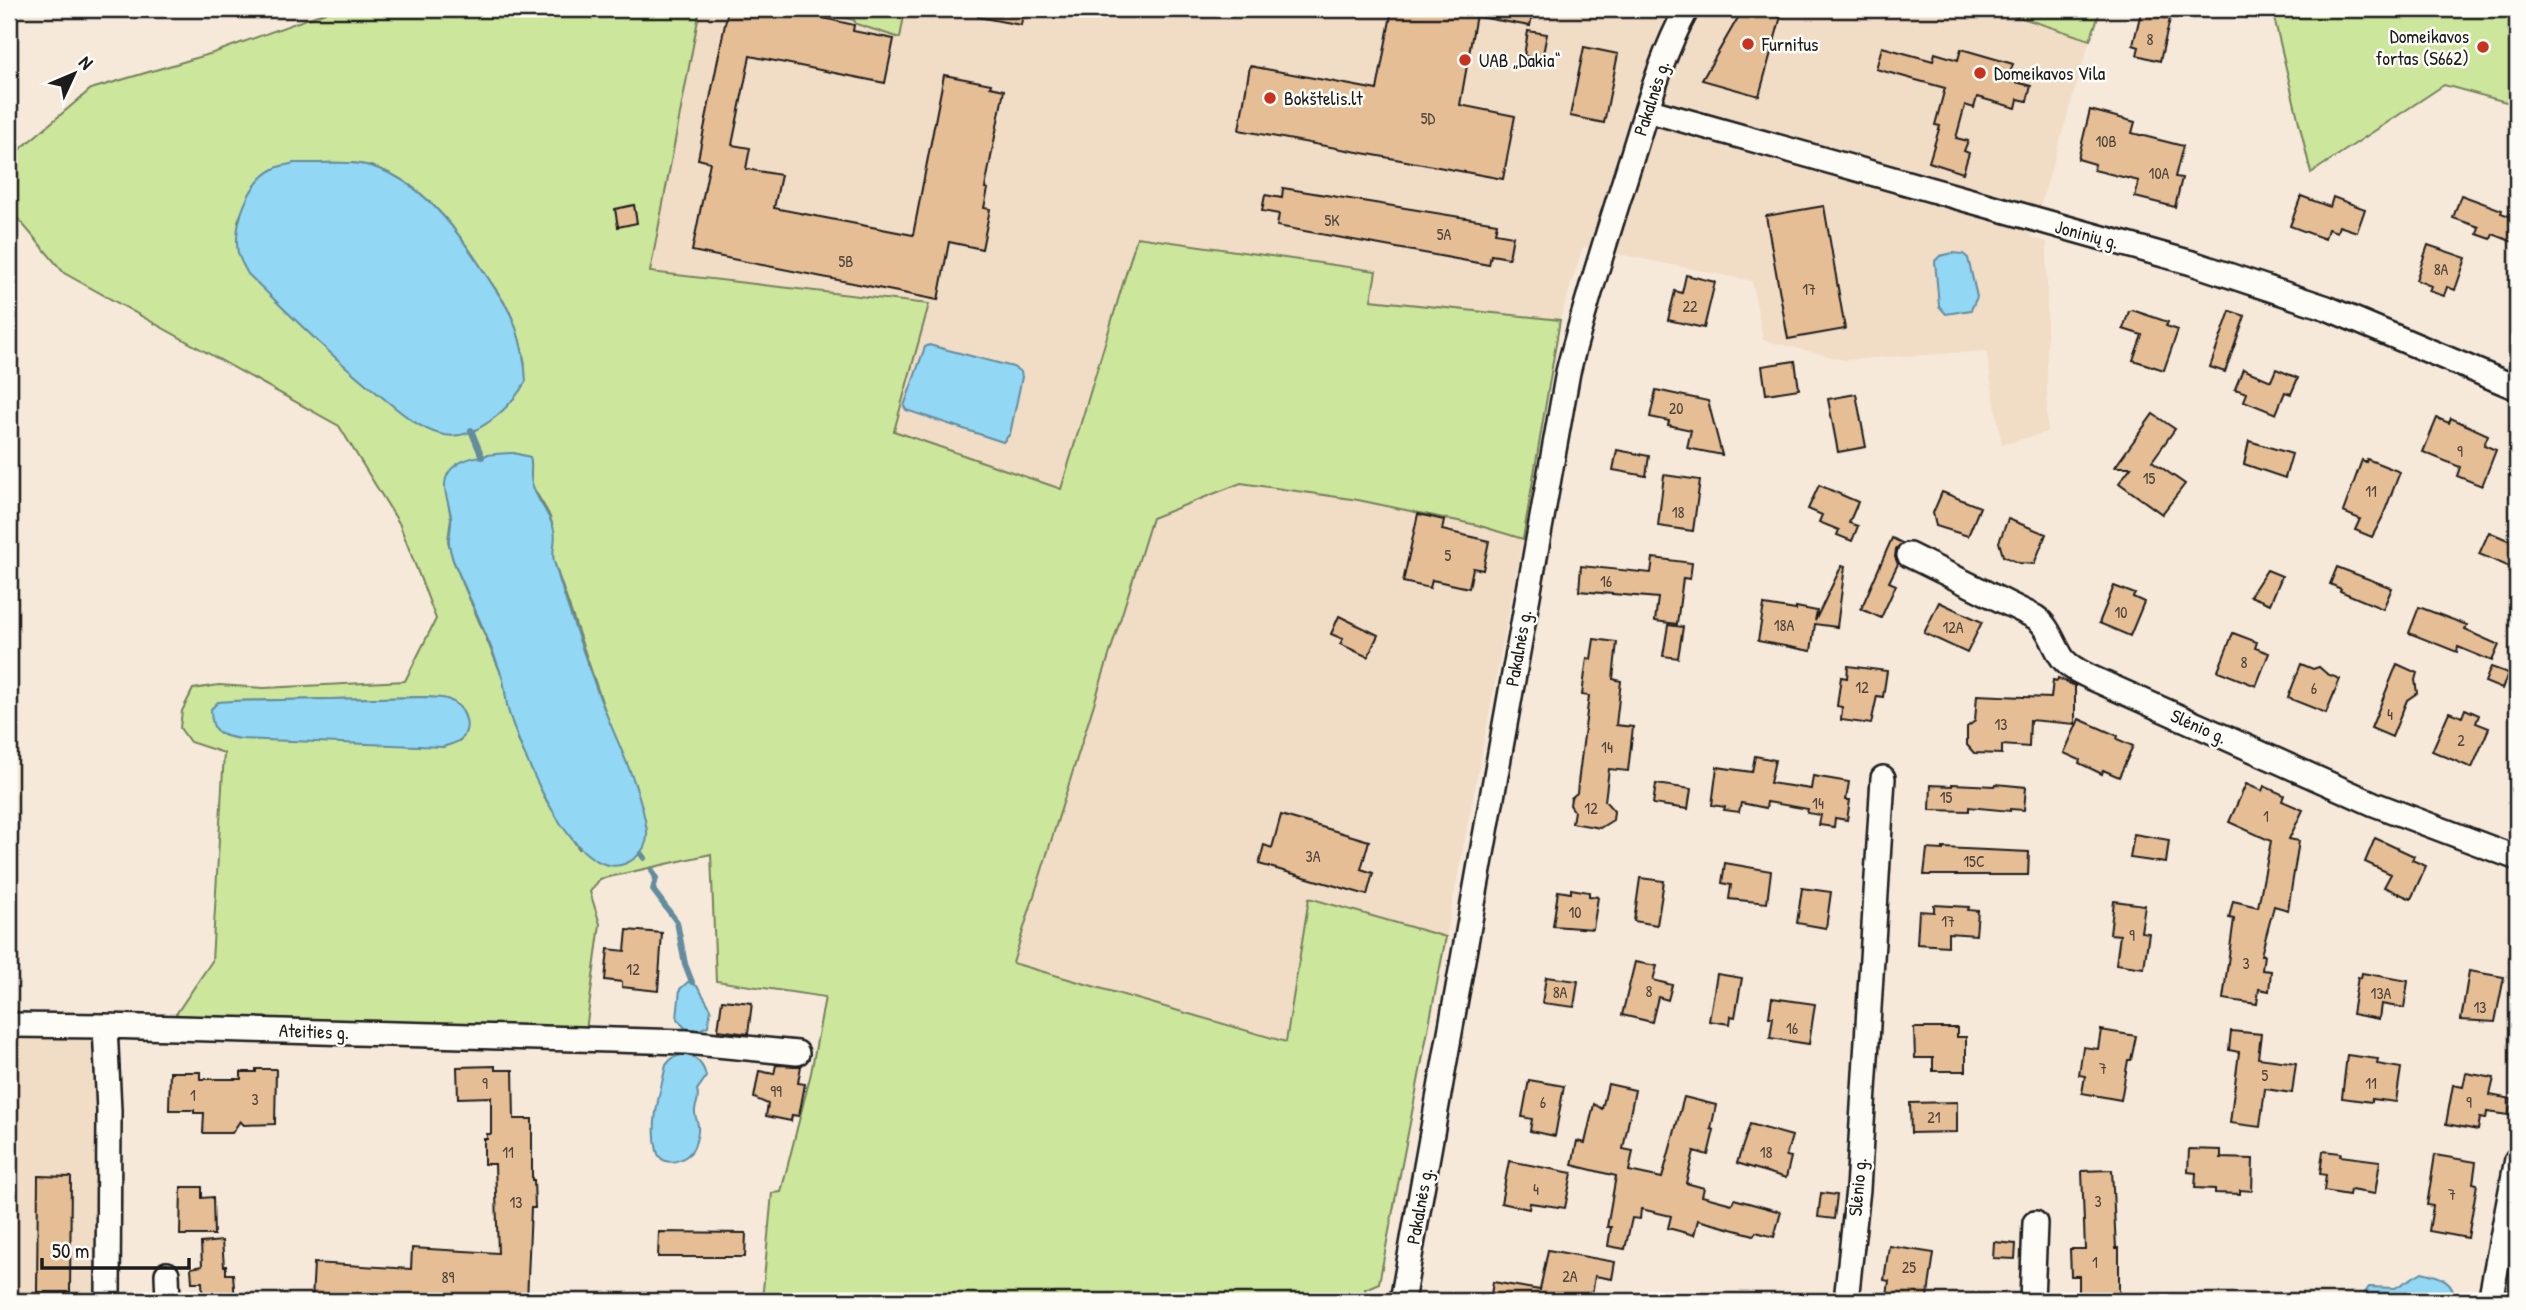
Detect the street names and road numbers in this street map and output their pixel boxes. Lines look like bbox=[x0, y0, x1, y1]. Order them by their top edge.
street label: Pakalnės g. bbox=[1627, 57, 1675, 139]
street label: Joninių g. bbox=[2052, 213, 2122, 255]
street label: Pakalnės g. bbox=[1498, 608, 1538, 688]
street label: Slėnio g. bbox=[2167, 702, 2231, 750]
street label: Ateities g. bbox=[278, 1017, 350, 1045]
street label: Slėnio g. bbox=[1841, 1157, 1873, 1217]
street label: Pakalnės g. bbox=[1399, 1166, 1439, 1246]

